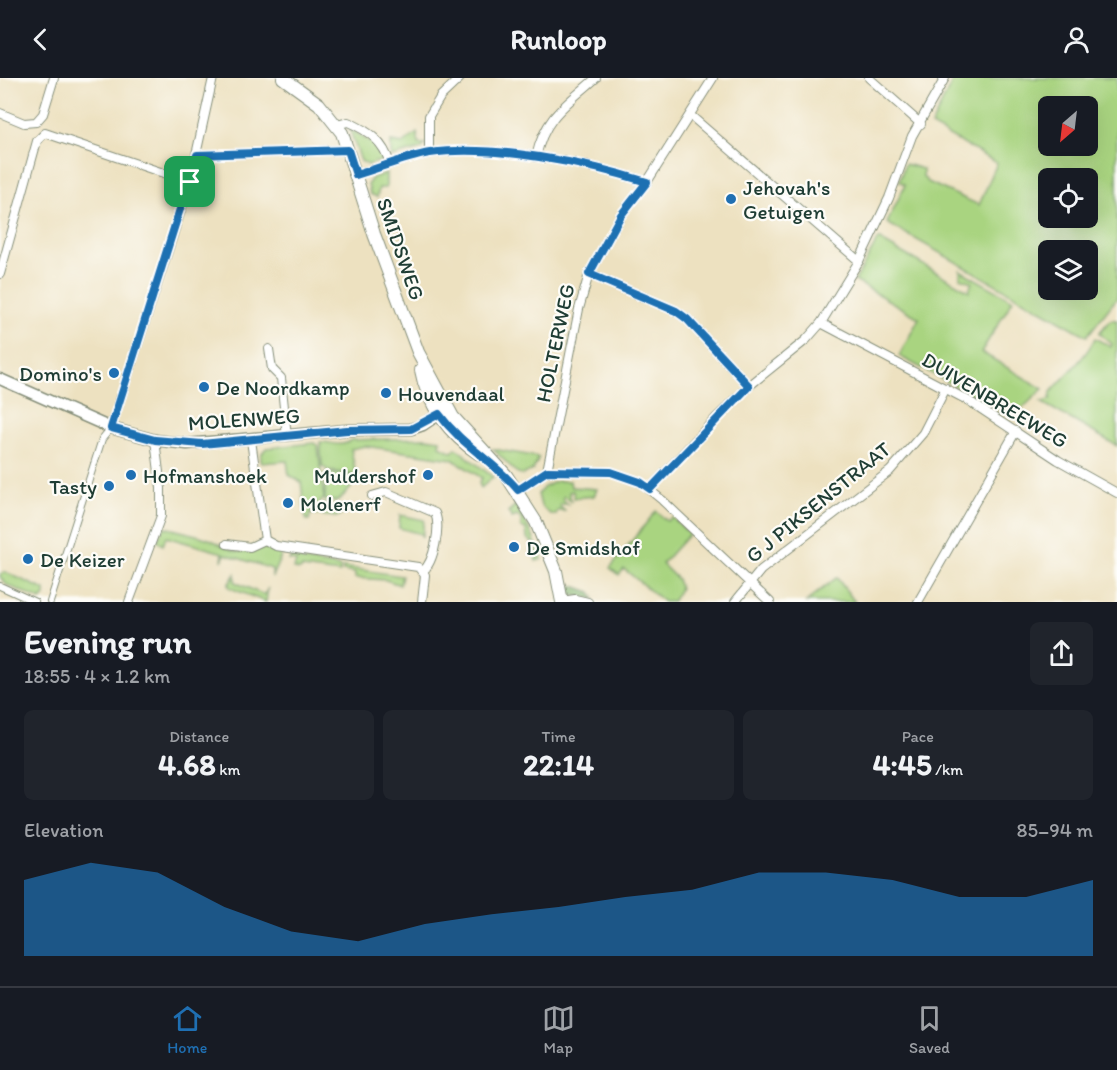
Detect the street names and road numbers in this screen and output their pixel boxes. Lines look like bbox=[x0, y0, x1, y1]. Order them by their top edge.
street label: SMIDSWEG bbox=[372, 195, 430, 303]
street label: HOLTERWEG bbox=[530, 281, 580, 405]
street label: DUIVENBREEWEG bbox=[918, 347, 1072, 453]
street label: MOLENWEG bbox=[187, 403, 301, 435]
street label: G J PIKSENSTRAAT bbox=[741, 436, 896, 568]

